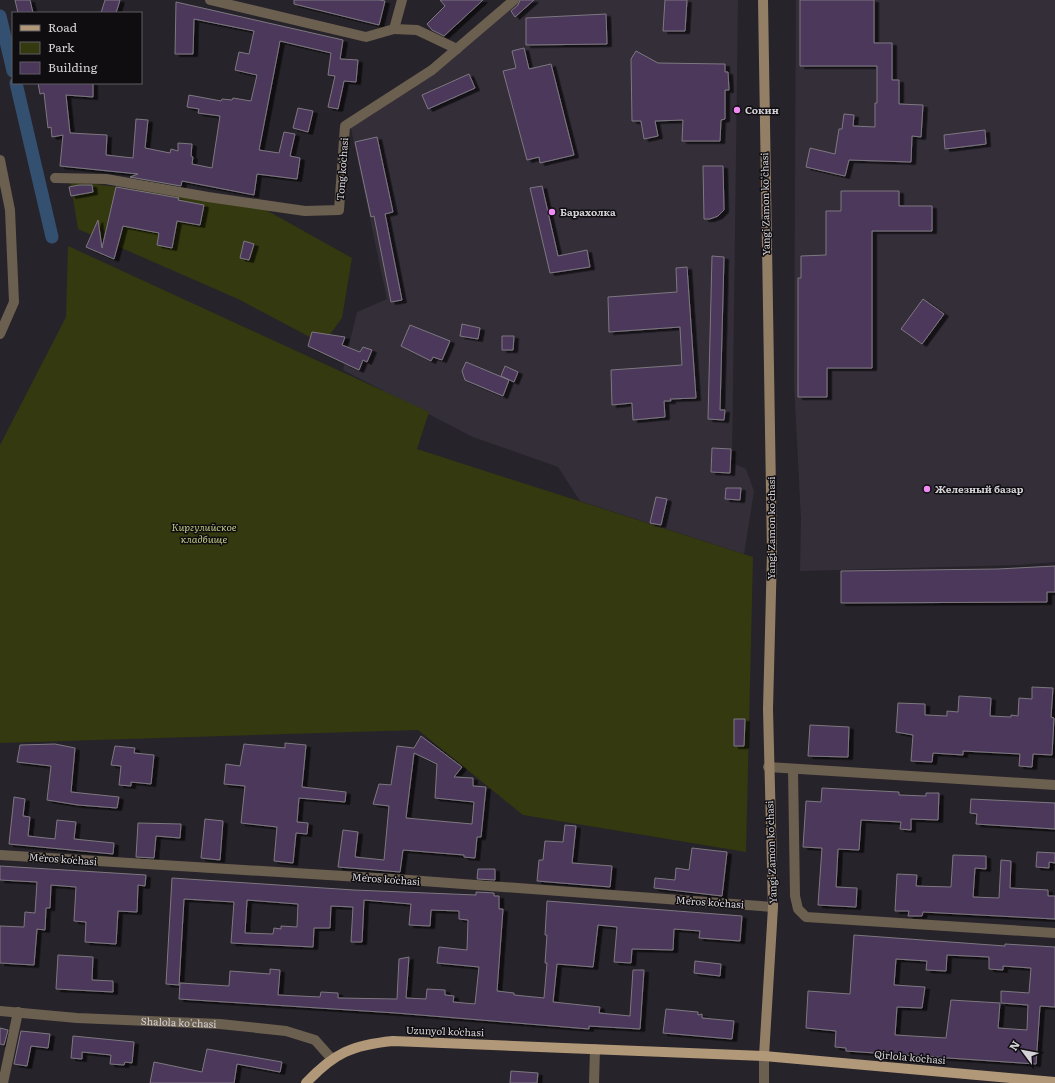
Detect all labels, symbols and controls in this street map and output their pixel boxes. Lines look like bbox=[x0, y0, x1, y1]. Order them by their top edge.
legend bbox=[12, 12, 142, 84]
text: Road bbox=[48, 18, 78, 36]
text: Park bbox=[48, 38, 75, 56]
text: Building bbox=[48, 58, 98, 76]
place label: Сокин bbox=[745, 102, 779, 117]
marker: Сокин bbox=[732, 105, 742, 115]
street label: Tong koʻchasi bbox=[332, 136, 351, 201]
street label: Yangi Zamon ko'chasi bbox=[756, 152, 773, 256]
place label: Барахолка bbox=[560, 204, 616, 219]
marker: Барахолка bbox=[547, 207, 557, 217]
street label: Yangi Zamon ko'chasi bbox=[763, 476, 778, 580]
place label: Железный базар bbox=[935, 481, 1024, 496]
marker: Железный базар bbox=[922, 484, 932, 494]
park label: Киргулийское кладбище bbox=[171, 519, 237, 546]
street label: Yangi Zamon ko'chasi bbox=[761, 800, 780, 904]
street label: Meʻros koʻchasi bbox=[28, 849, 98, 868]
street label: Meʻros koʻchasi bbox=[351, 869, 421, 888]
street label: Meʻros koʻchasi bbox=[675, 892, 745, 911]
street label: Shalola ko'chasi bbox=[140, 1013, 218, 1031]
street label: Uzunyoʻl koʻchasi bbox=[406, 1022, 485, 1039]
north arrow bbox=[1003, 1031, 1043, 1071]
text: N bbox=[1004, 1037, 1023, 1053]
street label: Qirlola koʻchasi bbox=[874, 1046, 947, 1067]

